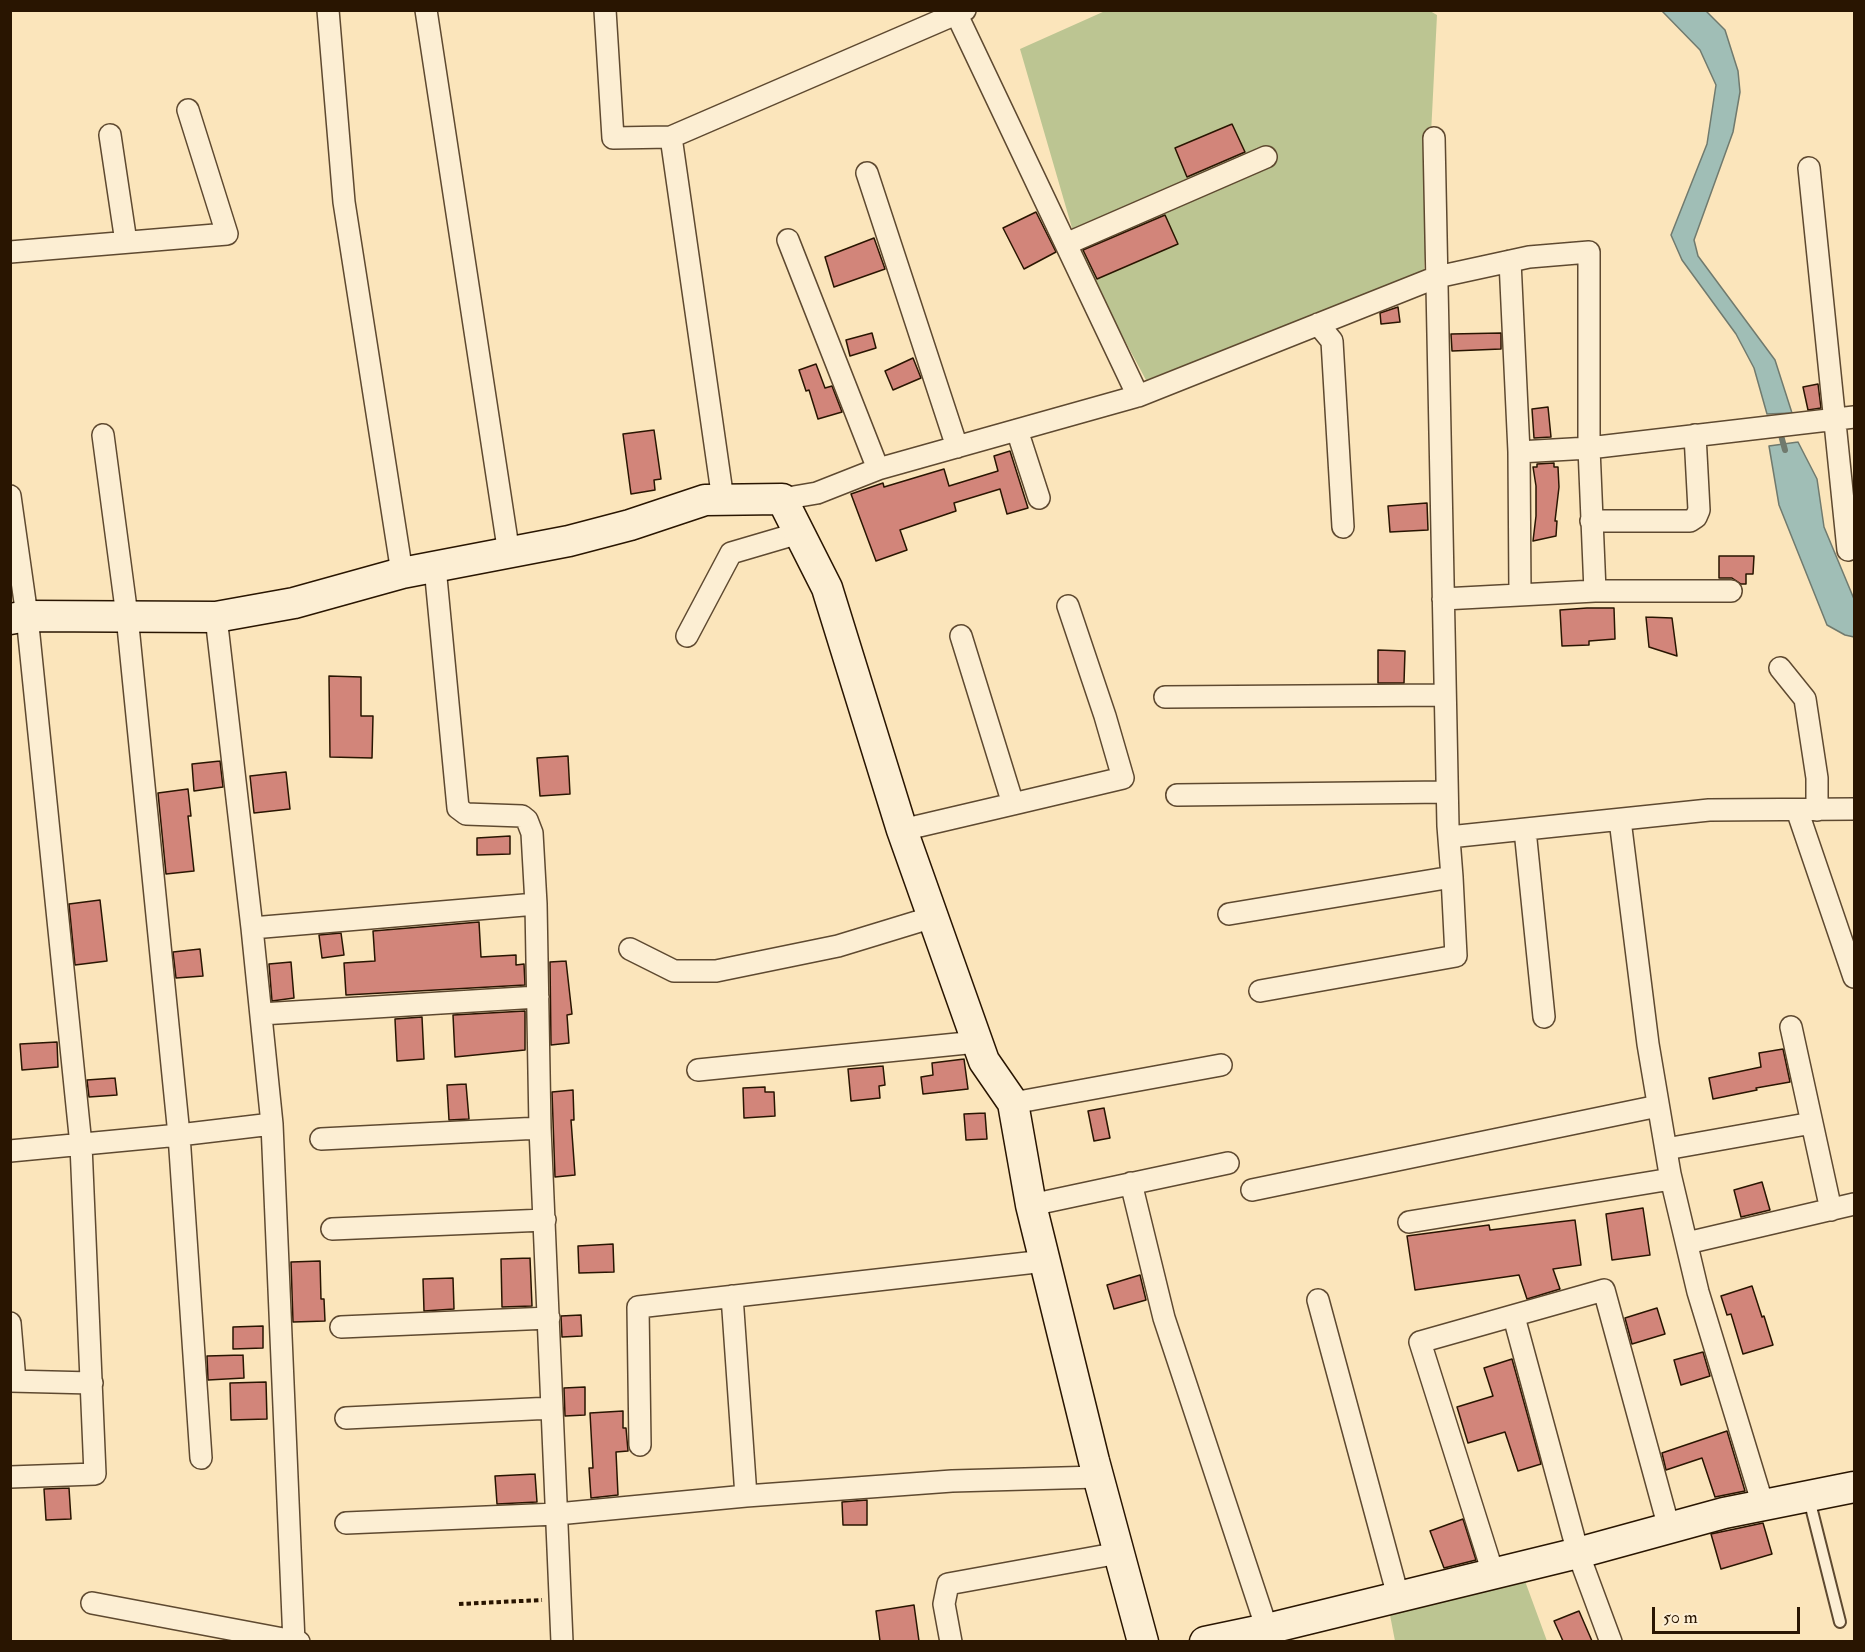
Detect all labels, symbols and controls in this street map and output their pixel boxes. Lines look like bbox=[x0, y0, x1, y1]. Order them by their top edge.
scale bar bbox=[1655, 1595, 1804, 1633]
text: 50 m bbox=[1663, 1606, 1698, 1629]

